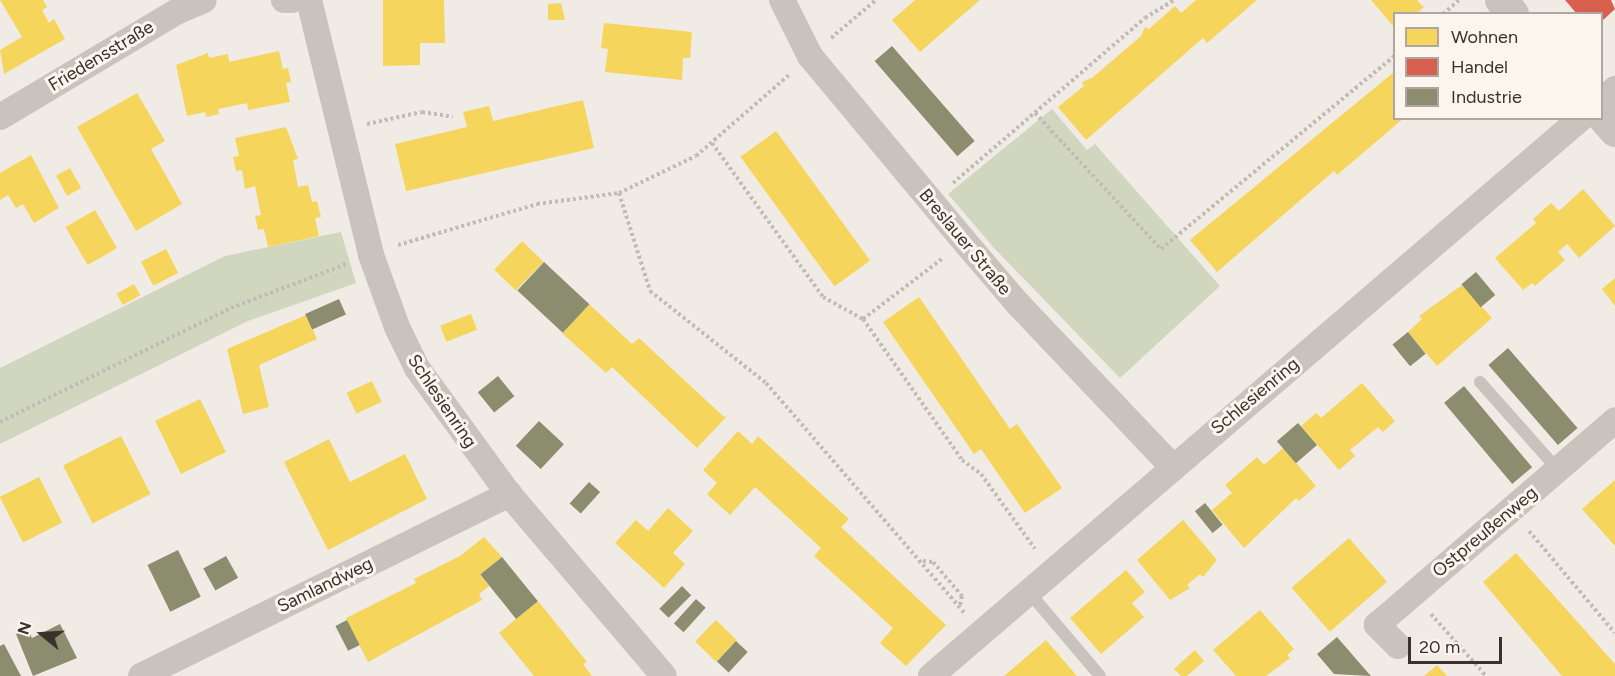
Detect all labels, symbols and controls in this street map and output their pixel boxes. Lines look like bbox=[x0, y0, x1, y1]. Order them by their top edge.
legend bbox=[1393, 12, 1603, 120]
street label: Friedensstraße bbox=[44, 16, 158, 96]
text: Wohnen bbox=[1451, 26, 1518, 48]
text: Handel bbox=[1451, 56, 1508, 78]
text: Industrie bbox=[1451, 86, 1522, 108]
street label: Breslauer Straße bbox=[914, 185, 1016, 299]
street label: Schlesienring bbox=[403, 350, 481, 452]
street label: Schlesienring bbox=[1207, 353, 1303, 439]
street label: Ostpreußenweg bbox=[1428, 482, 1542, 582]
street label: Samlandweg bbox=[274, 553, 376, 617]
north arrow bbox=[12, 604, 72, 664]
text: N bbox=[13, 619, 35, 637]
scale bar bbox=[1411, 625, 1506, 663]
text: 20 m bbox=[1419, 636, 1460, 658]

